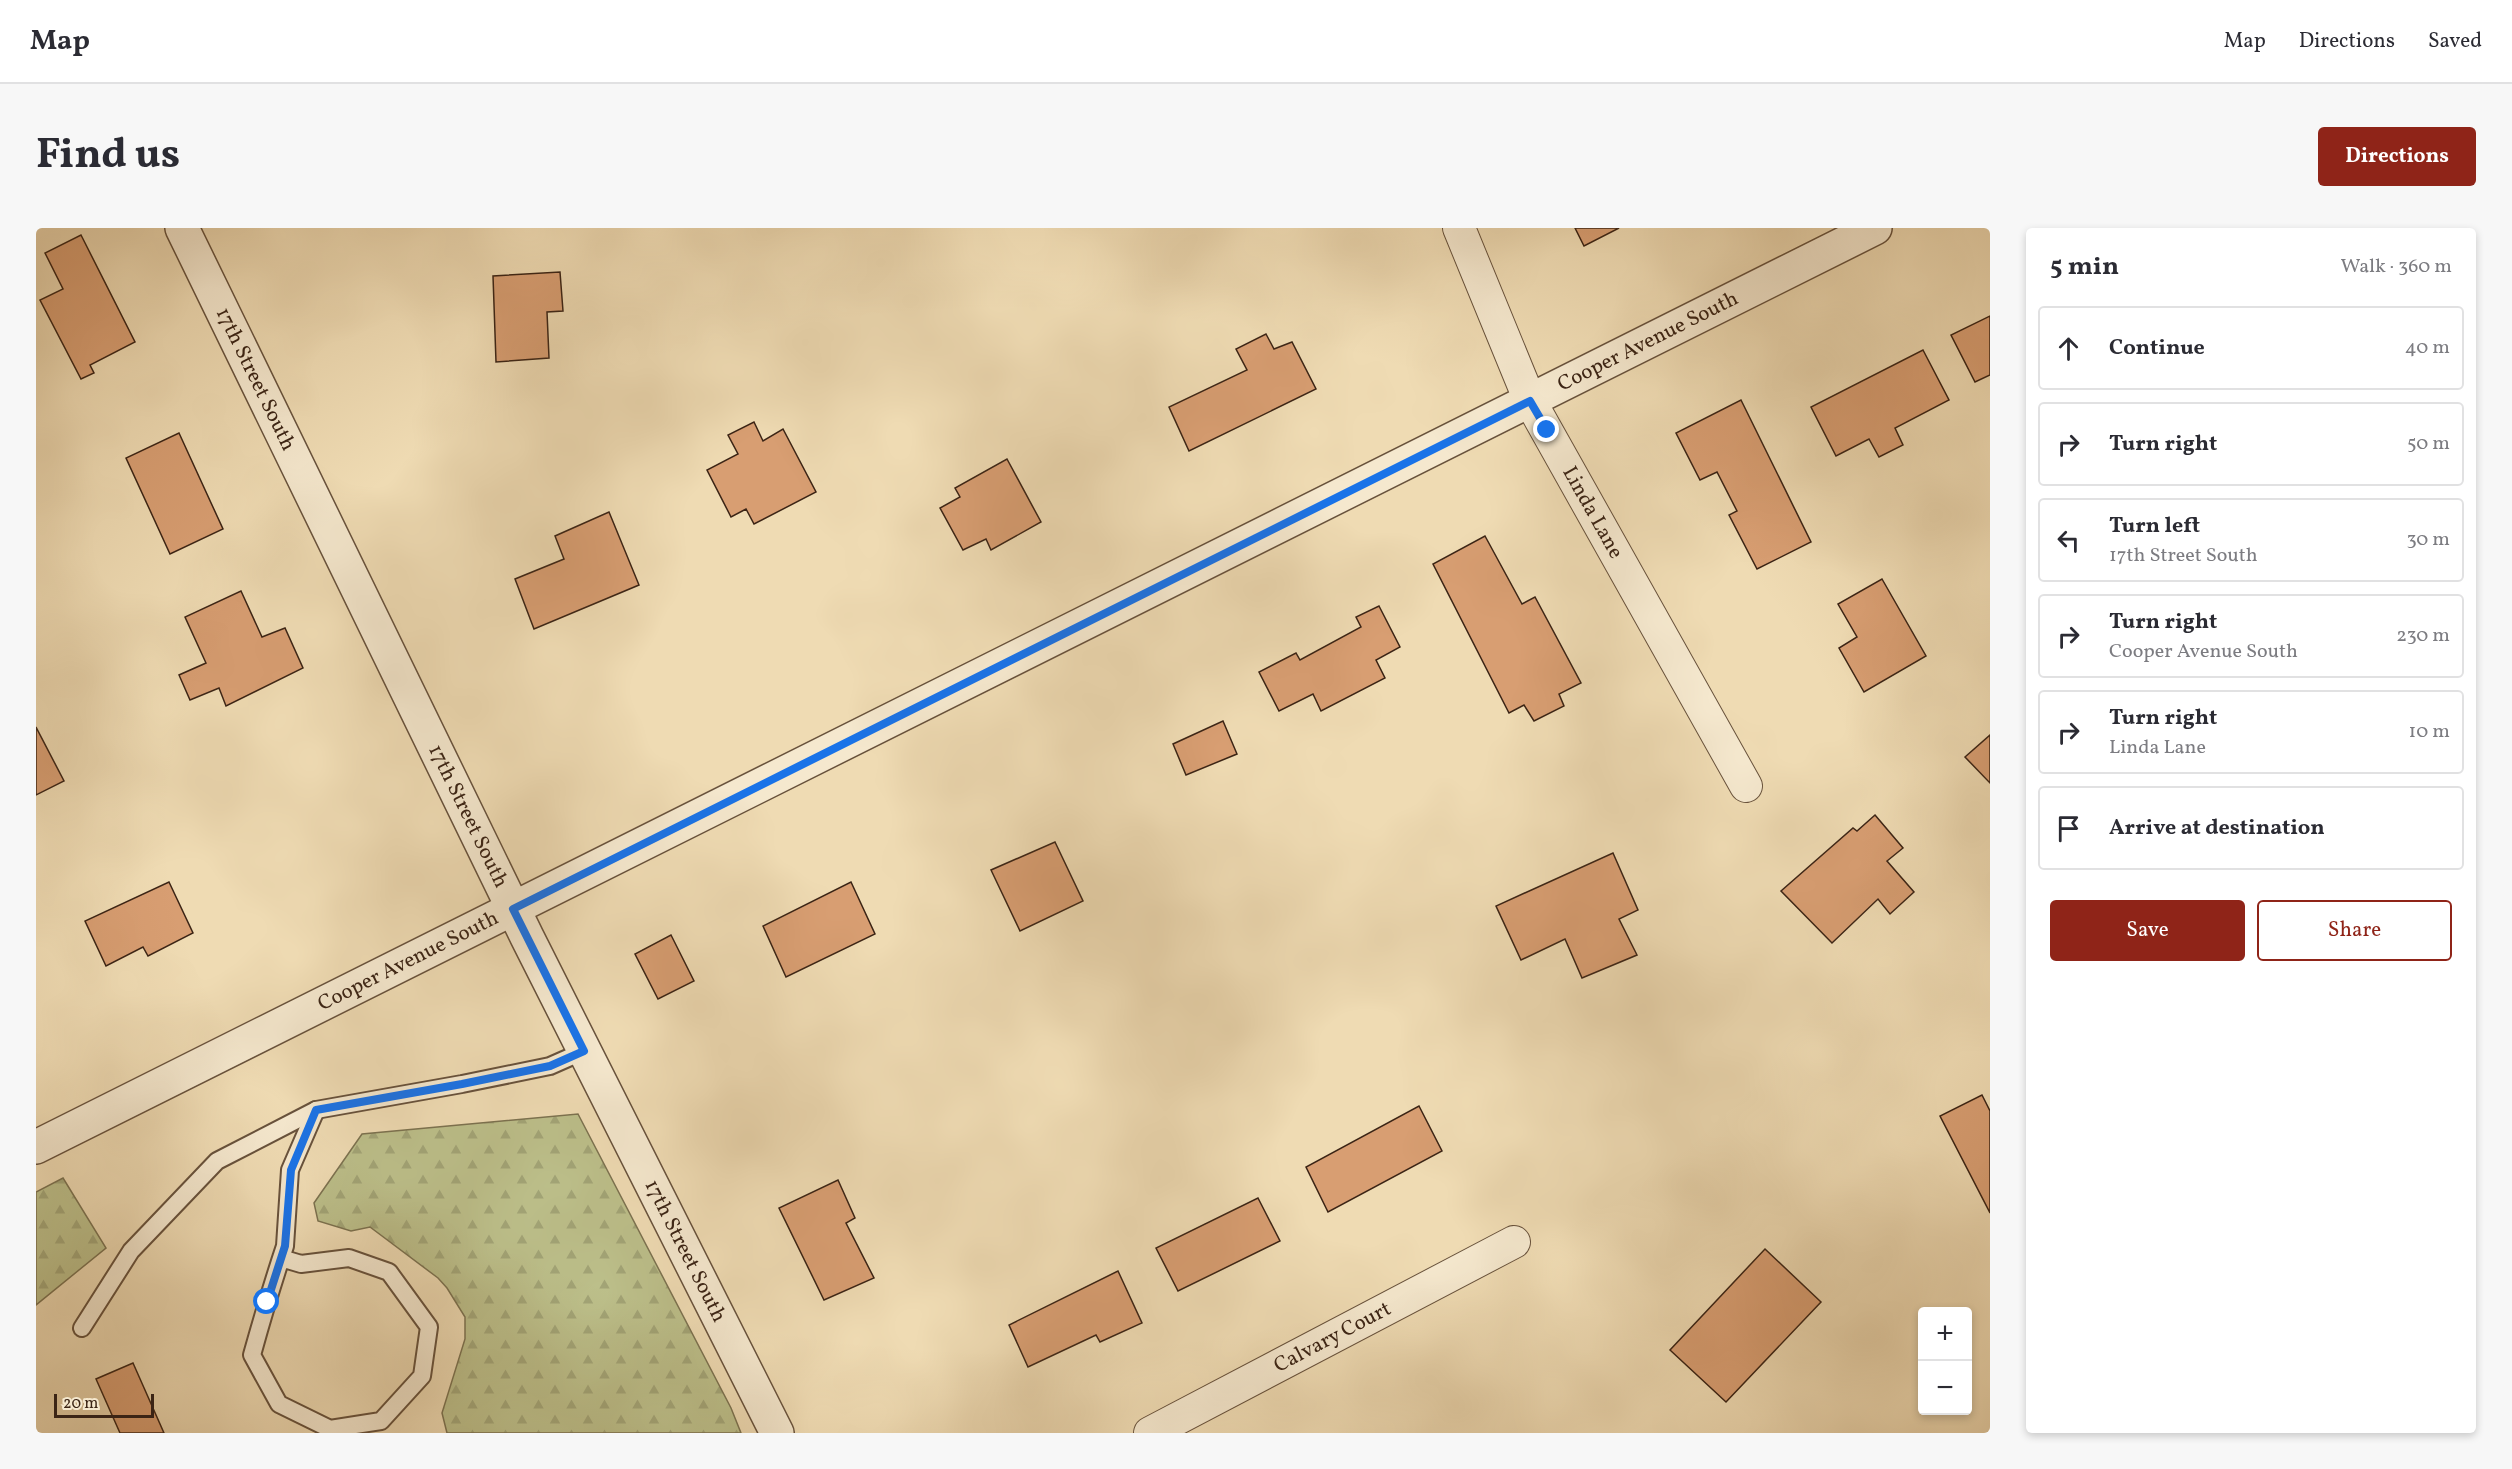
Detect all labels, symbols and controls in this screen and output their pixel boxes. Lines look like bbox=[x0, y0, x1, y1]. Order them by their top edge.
text: Map bbox=[30, 22, 90, 61]
text: Map bbox=[2224, 27, 2266, 56]
text: Directions bbox=[2299, 27, 2395, 56]
text: Saved bbox=[2428, 27, 2482, 56]
text: Find us bbox=[36, 127, 180, 186]
button: Directions bbox=[2318, 127, 2476, 186]
text: 5 min bbox=[2050, 249, 2119, 285]
text: Walk · 360 m bbox=[2340, 253, 2452, 281]
street label: Cooper Avenue South bbox=[1553, 284, 1743, 399]
street label: 17th Street South bbox=[208, 302, 303, 456]
icon: ahead bbox=[2052, 332, 2085, 365]
text: Continue bbox=[2109, 333, 2205, 364]
text: 40 m bbox=[2405, 334, 2450, 362]
route end bbox=[1533, 416, 1559, 442]
icon: right bbox=[2052, 428, 2085, 461]
text: Turn right bbox=[2109, 429, 2217, 460]
text: 50 m bbox=[2407, 430, 2450, 458]
street label: Linda Lane bbox=[1555, 461, 1630, 564]
text: Turn left bbox=[2109, 511, 2200, 542]
icon: left bbox=[2052, 524, 2085, 557]
text: 30 m bbox=[2406, 526, 2450, 554]
text: 17th Street South bbox=[2109, 542, 2258, 570]
text: Turn right bbox=[2109, 607, 2217, 638]
icon: right bbox=[2052, 620, 2085, 653]
text: 230 m bbox=[2396, 622, 2450, 650]
text: Cooper Avenue South bbox=[2109, 638, 2298, 666]
text: Turn right bbox=[2109, 703, 2217, 734]
icon: right bbox=[2052, 716, 2085, 749]
text: 10 m bbox=[2409, 718, 2450, 746]
text: Linda Lane bbox=[2109, 734, 2206, 762]
street label: 17th Street South bbox=[421, 739, 515, 893]
icon: arrive bbox=[2052, 812, 2085, 845]
text: Arrive at destination bbox=[2109, 813, 2325, 844]
button: Save bbox=[2050, 900, 2245, 961]
button: Share bbox=[2257, 900, 2452, 961]
street label: Cooper Avenue South bbox=[313, 904, 503, 1018]
street label: 17th Street South bbox=[637, 1175, 733, 1327]
route start bbox=[253, 1288, 279, 1314]
street label: Calvary Court bbox=[1269, 1295, 1396, 1380]
map controls bbox=[1918, 1307, 1972, 1415]
button: + bbox=[1918, 1307, 1972, 1361]
button: − bbox=[1918, 1361, 1972, 1415]
scale bar bbox=[54, 1391, 154, 1418]
text: 20 m bbox=[63, 1393, 98, 1415]

